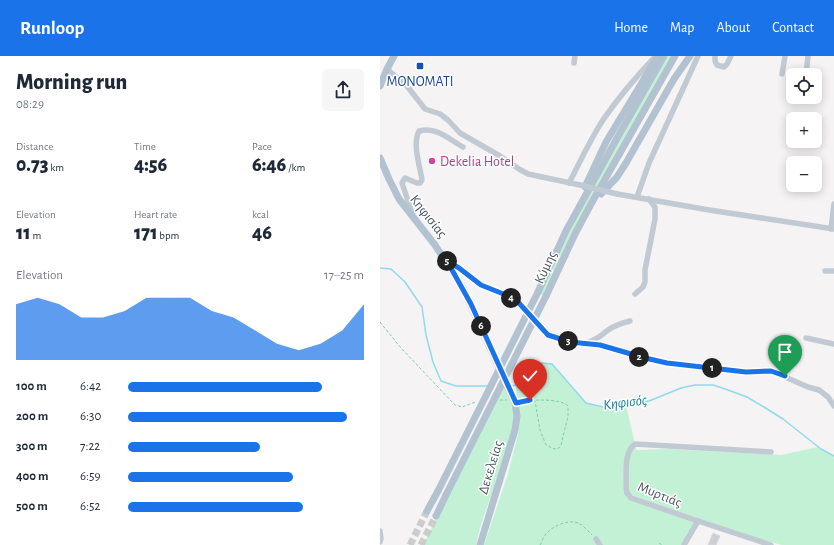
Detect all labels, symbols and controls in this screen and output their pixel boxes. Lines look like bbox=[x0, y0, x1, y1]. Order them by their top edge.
text: Runloop bbox=[20, 19, 84, 38]
text: Home bbox=[614, 21, 648, 35]
text: Map bbox=[670, 21, 694, 35]
text: About bbox=[716, 21, 750, 35]
text: Contact bbox=[772, 21, 814, 35]
marker: ΜΟΝΟΜΑΤΙ bbox=[415, 61, 425, 71]
map controls bbox=[786, 68, 822, 192]
button: locate bbox=[786, 68, 822, 104]
button: share bbox=[322, 69, 364, 111]
text: Morning run bbox=[16, 71, 127, 93]
place label: ΜΟΝΟΜΑΤΙ bbox=[386, 75, 454, 89]
text: 08:29 bbox=[16, 98, 44, 111]
button: + bbox=[786, 112, 822, 148]
text: Distance bbox=[16, 141, 53, 152]
text: Time bbox=[134, 141, 156, 152]
text: Pace bbox=[252, 141, 272, 152]
text: 0.73 bbox=[16, 155, 49, 175]
text: 4:56 bbox=[134, 155, 167, 175]
text: 6:46 bbox=[252, 155, 286, 175]
place label: Dekelia Hotel bbox=[440, 155, 514, 169]
marker: Dekelia Hotel bbox=[427, 156, 437, 166]
button: − bbox=[786, 156, 822, 192]
text: km bbox=[49, 162, 64, 173]
text: /km bbox=[286, 162, 305, 173]
street label: Κηφισίας bbox=[407, 192, 450, 241]
text: Elevation bbox=[16, 209, 56, 220]
text: Heart rate bbox=[134, 209, 177, 220]
text: kcal bbox=[252, 209, 269, 220]
text: 11 bbox=[16, 223, 31, 243]
text: 171 bbox=[134, 223, 158, 243]
text: 46 bbox=[252, 223, 272, 243]
text: m bbox=[31, 230, 41, 241]
text: bpm bbox=[158, 230, 179, 241]
street label: Κύμης bbox=[532, 248, 560, 286]
pin: 5 bbox=[437, 251, 457, 271]
text: 5 bbox=[445, 255, 449, 266]
text: Elevation bbox=[16, 269, 63, 282]
text: 17–25 m bbox=[324, 269, 364, 282]
pin: 4 bbox=[501, 288, 521, 308]
text: 4 bbox=[508, 292, 514, 303]
pin: 6 bbox=[471, 316, 491, 336]
text: 6 bbox=[478, 320, 484, 331]
pin: 3 bbox=[558, 331, 578, 351]
text: 3 bbox=[566, 335, 570, 346]
pin bbox=[768, 335, 802, 376]
icon: arrive bbox=[774, 341, 796, 363]
pin: 2 bbox=[629, 347, 649, 367]
text: 2 bbox=[636, 351, 642, 362]
pin: 1 bbox=[702, 358, 722, 378]
pin bbox=[513, 359, 547, 400]
text: 1 bbox=[710, 362, 714, 373]
icon: check bbox=[519, 365, 541, 387]
text: 100 m bbox=[16, 380, 47, 393]
text: 6:42 bbox=[80, 380, 101, 393]
water label: Κηφισός bbox=[602, 392, 649, 413]
text: 200 m bbox=[16, 410, 48, 423]
text: 6:30 bbox=[80, 410, 101, 423]
street label: Δεκελείας bbox=[476, 438, 506, 496]
text: 300 m bbox=[16, 440, 48, 453]
text: 7:22 bbox=[80, 440, 100, 453]
text: 400 m bbox=[16, 470, 49, 483]
text: 6:59 bbox=[80, 470, 101, 483]
street label: Μυρτιάς bbox=[636, 480, 684, 510]
text: 500 m bbox=[16, 500, 48, 513]
text: 6:52 bbox=[80, 500, 100, 513]

